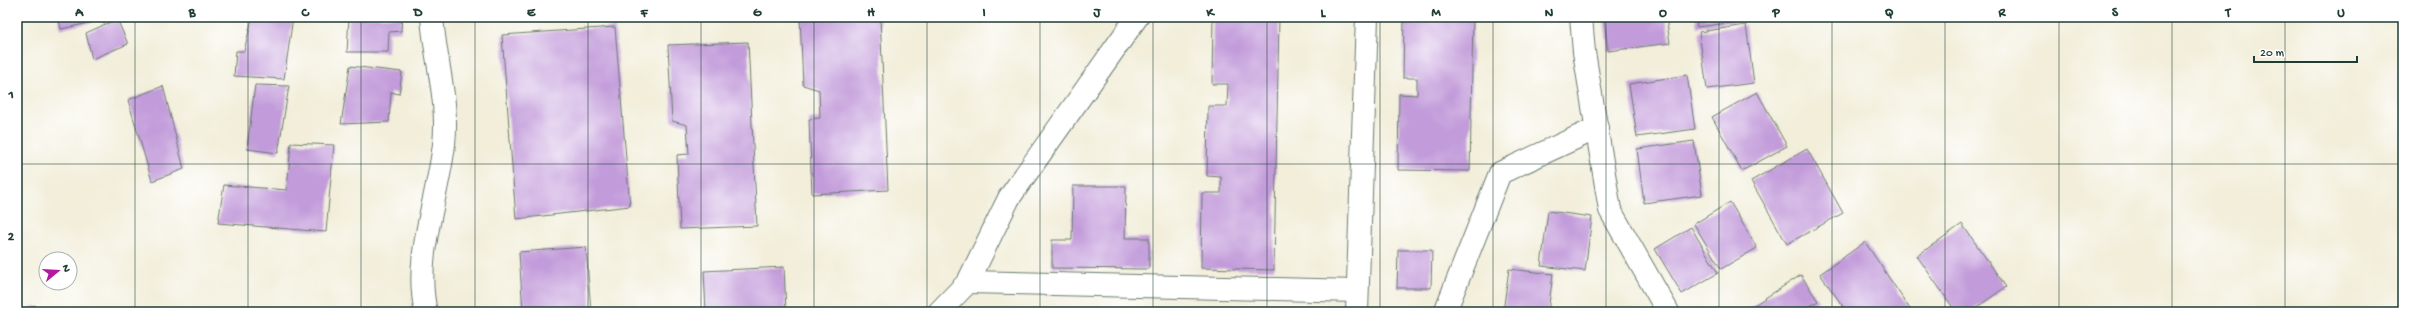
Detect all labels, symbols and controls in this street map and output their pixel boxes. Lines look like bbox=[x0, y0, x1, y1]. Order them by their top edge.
text: A bbox=[74, 6, 84, 21]
text: B bbox=[188, 6, 197, 21]
text: C bbox=[300, 6, 310, 21]
text: D bbox=[413, 6, 423, 21]
text: E bbox=[527, 6, 536, 21]
text: F bbox=[640, 6, 649, 21]
text: G bbox=[753, 6, 762, 21]
text: H bbox=[867, 6, 875, 21]
text: I bbox=[982, 6, 986, 21]
text: J bbox=[1093, 6, 1102, 21]
text: K bbox=[1205, 6, 1215, 21]
text: L bbox=[1321, 6, 1327, 21]
text: M bbox=[1431, 6, 1441, 21]
text: N bbox=[1545, 6, 1554, 21]
text: O bbox=[1659, 6, 1667, 21]
text: P bbox=[1771, 6, 1780, 21]
text: Q bbox=[1885, 6, 1894, 21]
text: R bbox=[1998, 6, 2007, 21]
text: S bbox=[2112, 6, 2119, 21]
text: T bbox=[2224, 6, 2231, 21]
text: U bbox=[2337, 6, 2345, 21]
scale bar bbox=[2254, 38, 2357, 64]
text: 20 m bbox=[2260, 47, 2285, 61]
text: 1 bbox=[7, 88, 14, 103]
text: 2 bbox=[8, 230, 15, 245]
north arrow bbox=[38, 251, 78, 291]
text: N bbox=[59, 263, 72, 274]

